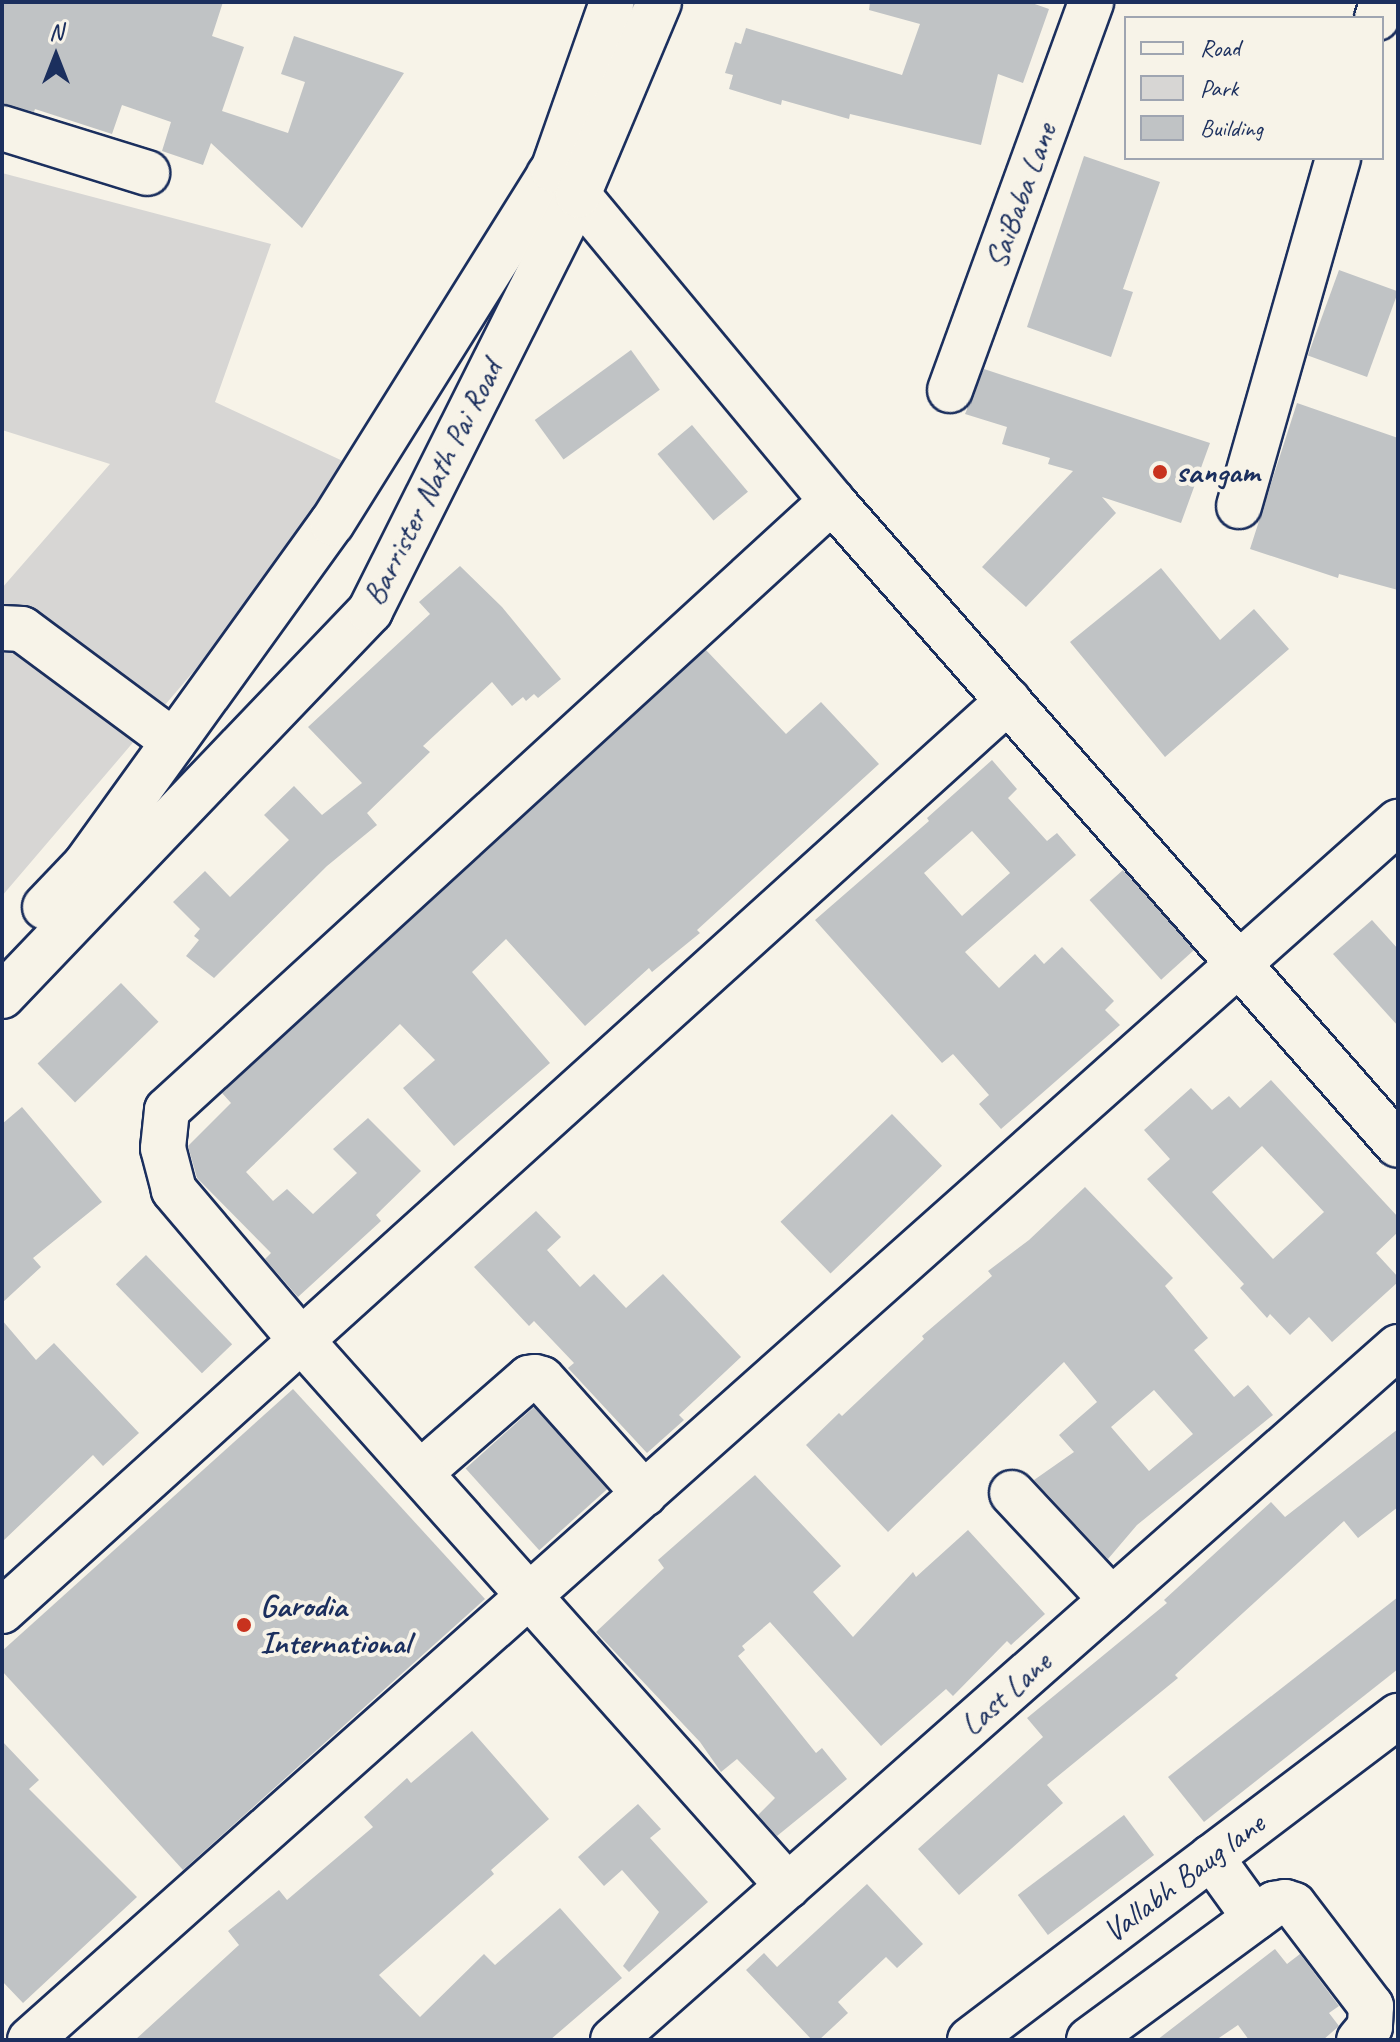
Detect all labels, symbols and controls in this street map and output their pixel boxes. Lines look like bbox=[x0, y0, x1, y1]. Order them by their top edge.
north arrow bbox=[16, 16, 96, 96]
legend bbox=[1124, 16, 1384, 160]
text: N bbox=[49, 18, 63, 46]
text: Road bbox=[1200, 33, 1240, 63]
text: Park bbox=[1200, 73, 1238, 103]
text: Building bbox=[1200, 113, 1263, 143]
street label: SaiBaba Lane bbox=[977, 118, 1065, 274]
street label: Barrister Nath Pai Road bbox=[354, 353, 512, 613]
place label: sangam bbox=[1176, 453, 1259, 491]
marker: sangam bbox=[1151, 463, 1169, 481]
place label: Garodia International bbox=[260, 1588, 410, 1663]
marker: Garodia International bbox=[235, 1616, 253, 1634]
street label: Last Lane bbox=[953, 1643, 1059, 1745]
street label: Vallabh Baug lane bbox=[1095, 1804, 1273, 1952]

